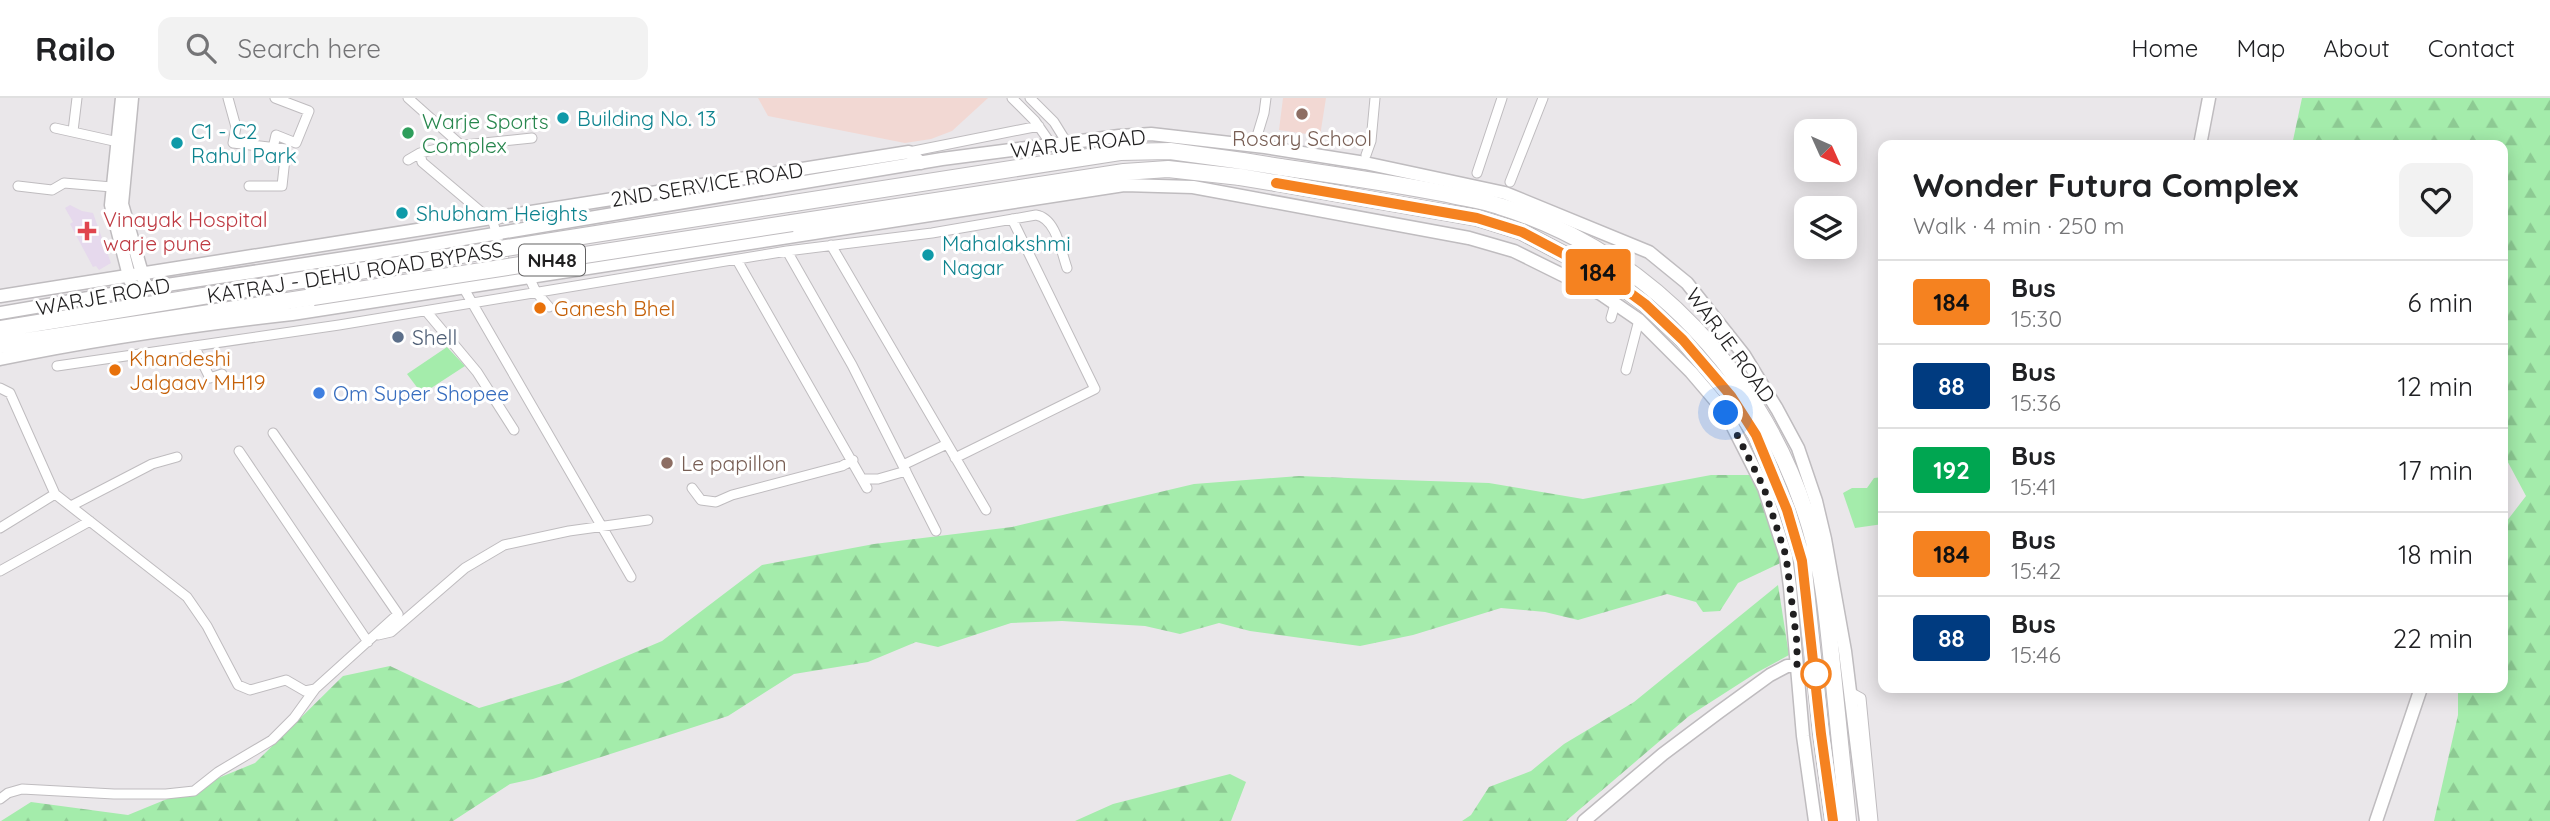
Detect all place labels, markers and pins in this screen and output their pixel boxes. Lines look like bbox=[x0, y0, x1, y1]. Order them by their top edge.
place label: Building No. 13 bbox=[577, 105, 716, 131]
marker: Rosary School bbox=[1294, 106, 1310, 122]
place label: Warje Sports Complex bbox=[422, 108, 549, 158]
marker: Building No. 13 bbox=[555, 110, 571, 126]
place label: C1 - C2 Rahul Park bbox=[191, 118, 297, 168]
marker: Warje Sports Complex bbox=[400, 125, 416, 141]
place label: Rosary School bbox=[1232, 125, 1372, 151]
marker: C1 - C2 Rahul Park bbox=[169, 135, 185, 151]
place label: Shubham Heights bbox=[416, 200, 588, 226]
marker: Shubham Heights bbox=[394, 205, 410, 221]
place label: Vinayak Hospital warje pune bbox=[103, 206, 268, 256]
marker: Vinayak Hospital warje pune bbox=[77, 221, 97, 241]
place label: Mahalakshmi Nagar bbox=[942, 230, 1071, 280]
marker: Mahalakshmi Nagar bbox=[920, 247, 936, 263]
place label: Ganesh Bhel bbox=[554, 295, 675, 321]
marker: Ganesh Bhel bbox=[532, 300, 548, 316]
place label: Shell bbox=[412, 324, 457, 350]
marker: Shell bbox=[390, 329, 406, 345]
place label: Khandeshi Jalgaav MH19 bbox=[129, 345, 266, 395]
marker: Khandeshi Jalgaav MH19 bbox=[107, 362, 123, 378]
place label: Om Super Shopee bbox=[333, 380, 509, 406]
marker: Om Super Shopee bbox=[311, 385, 327, 401]
place label: Le papillon bbox=[681, 450, 787, 476]
marker: Le papillon bbox=[659, 455, 675, 471]
unlabelled marker bbox=[1801, 659, 1831, 689]

